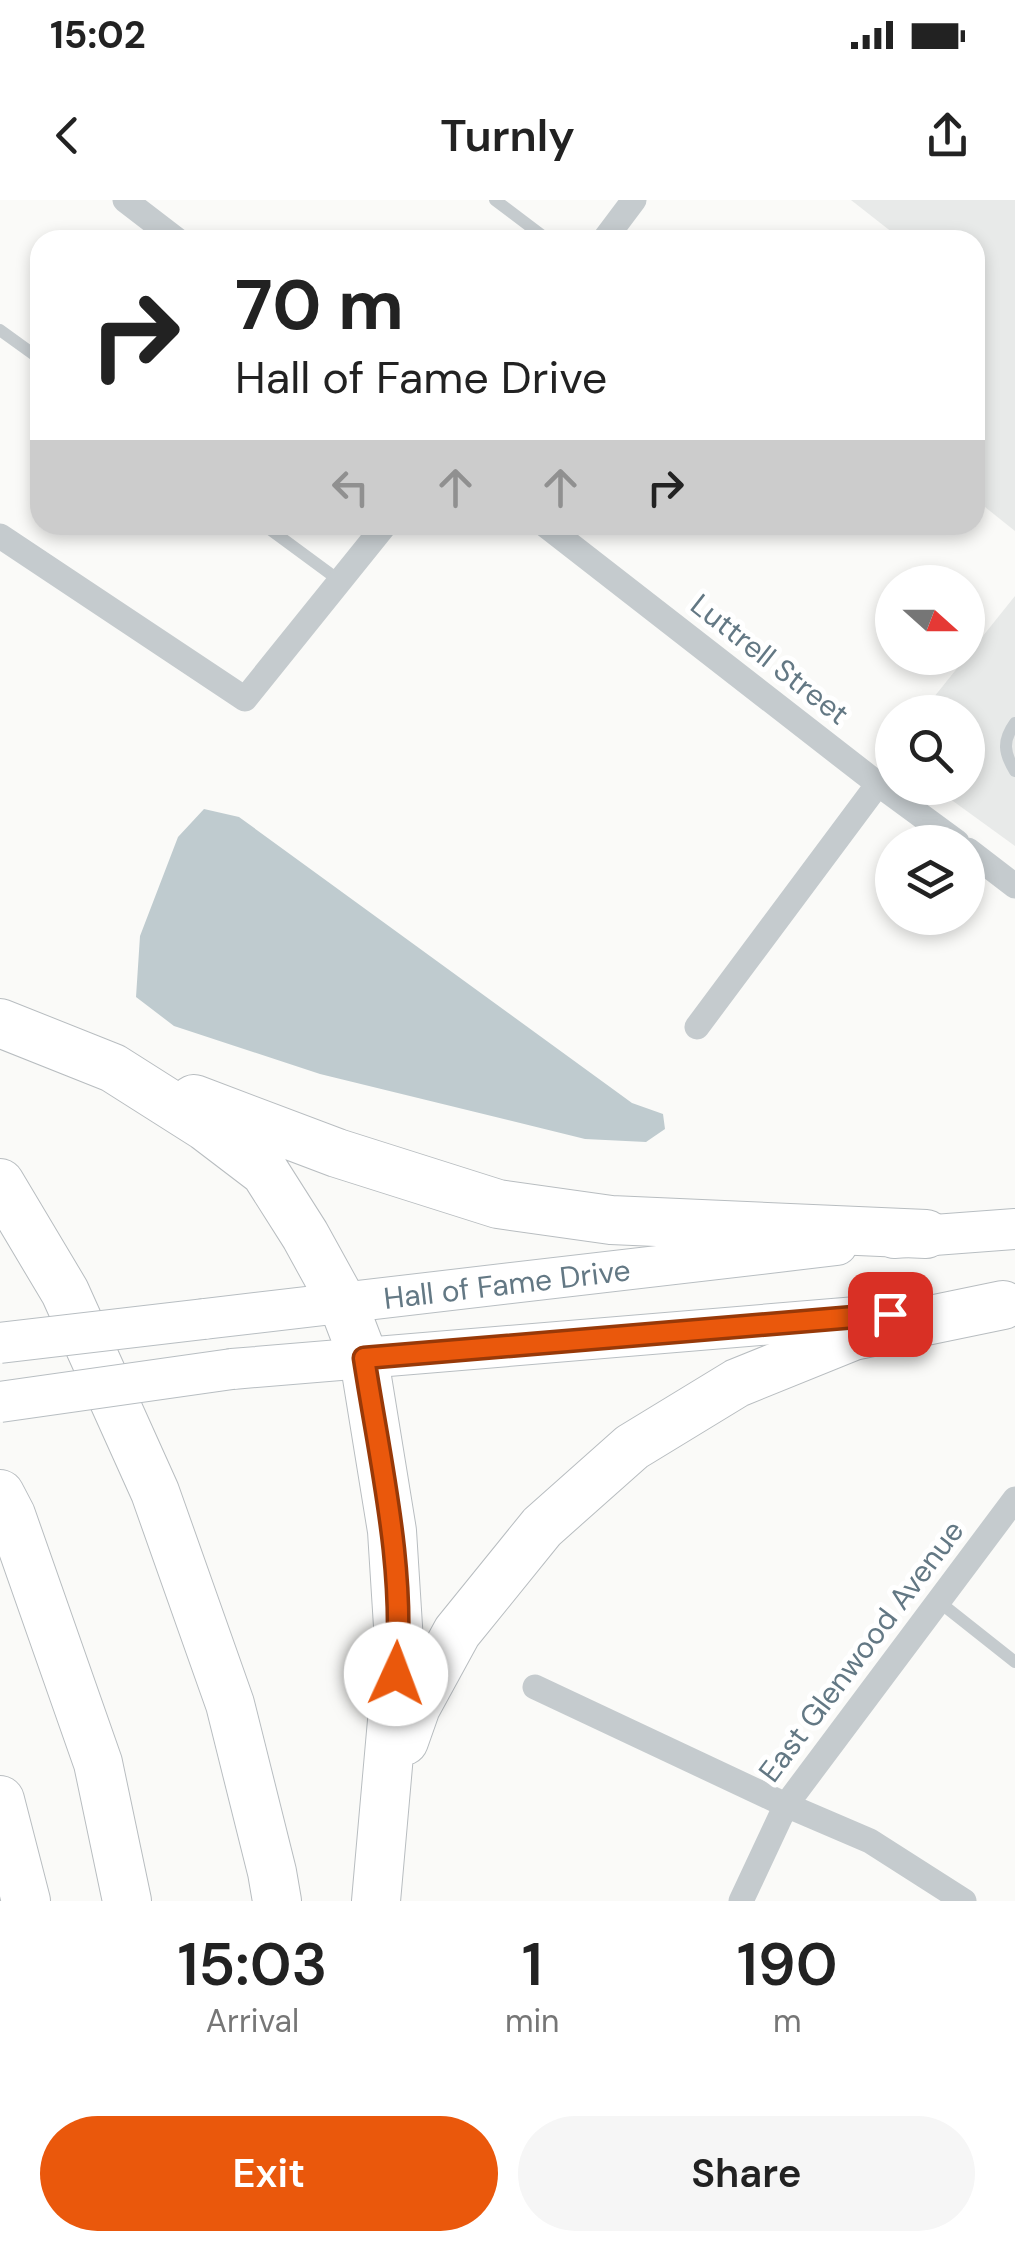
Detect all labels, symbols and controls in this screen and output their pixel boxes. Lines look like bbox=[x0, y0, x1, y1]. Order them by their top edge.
text: 15:02 bbox=[50, 10, 146, 60]
text: Turnly bbox=[440, 106, 575, 165]
icon: back bbox=[40, 108, 95, 163]
icon: share bbox=[920, 108, 975, 163]
text: 70 m bbox=[235, 260, 404, 351]
icon: right bbox=[70, 270, 200, 400]
text: Hall of Fame Drive bbox=[235, 348, 607, 407]
icon: left bbox=[323, 460, 378, 515]
icon: ahead bbox=[428, 460, 483, 515]
icon: ahead bbox=[533, 460, 588, 515]
icon: right bbox=[638, 460, 693, 515]
north arrow bbox=[875, 565, 985, 675]
map controls bbox=[875, 565, 985, 935]
street label: Luttrell Street bbox=[683, 585, 857, 733]
button: search bbox=[875, 695, 985, 805]
button: layers bbox=[875, 825, 985, 935]
street label: Hall of Fame Drive bbox=[381, 1250, 633, 1317]
pin bbox=[848, 1272, 933, 1357]
icon: arrive bbox=[863, 1287, 918, 1342]
street label: East Glenwood Avenue bbox=[750, 1512, 972, 1790]
position arrow bbox=[344, 1622, 448, 1726]
text: 15:03 bbox=[177, 1925, 328, 2004]
text: 1 bbox=[522, 1925, 543, 2004]
text: 190 bbox=[737, 1925, 838, 2004]
text: Arrival bbox=[206, 2000, 299, 2042]
text: min bbox=[505, 2000, 559, 2042]
text: m bbox=[773, 2000, 801, 2042]
button: Exit bbox=[40, 2116, 498, 2231]
button: Share bbox=[518, 2116, 975, 2231]

